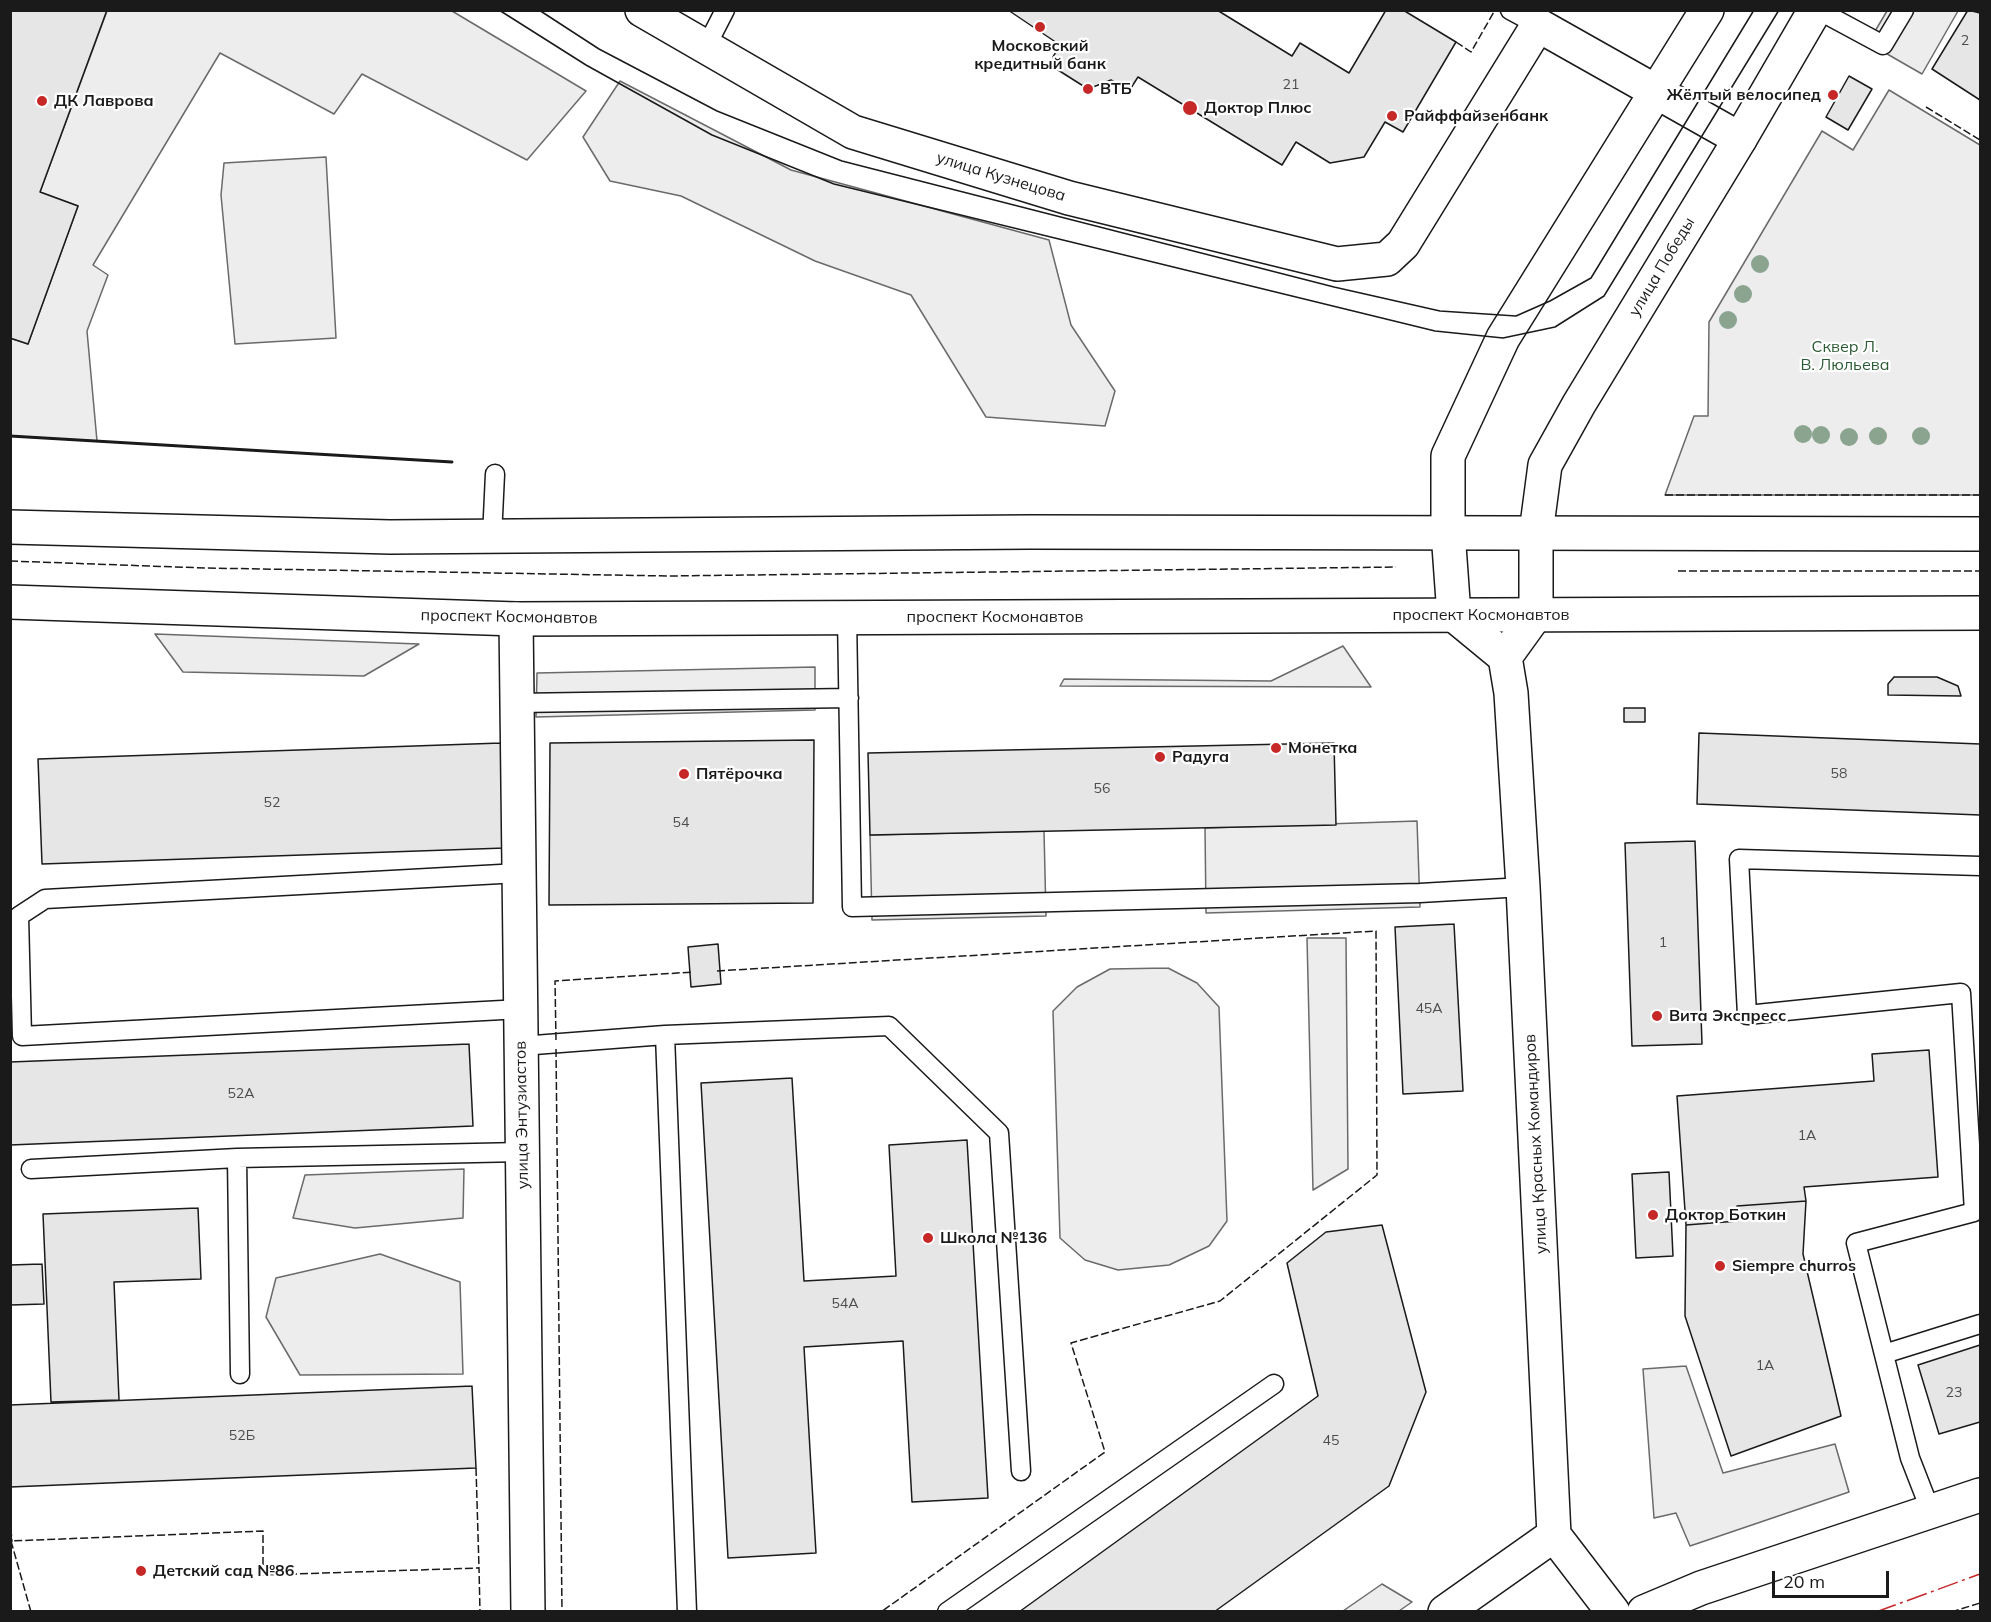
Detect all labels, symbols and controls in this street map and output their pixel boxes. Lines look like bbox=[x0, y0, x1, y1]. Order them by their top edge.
marker: Московский кредитный банк bbox=[1033, 20, 1047, 34]
house number: 2 bbox=[1961, 33, 1969, 49]
place label: Московский кредитный банк bbox=[974, 36, 1106, 74]
house number: 21 bbox=[1283, 77, 1299, 93]
place label: ВТБ bbox=[1100, 79, 1132, 99]
marker: ВТБ bbox=[1081, 82, 1095, 96]
place label: Жёлтый велосипед bbox=[1666, 85, 1821, 105]
marker: Жёлтый велосипед bbox=[1826, 88, 1840, 102]
place label: ДК Лаврова bbox=[54, 91, 154, 111]
marker: ДК Лаврова bbox=[35, 94, 49, 108]
place label: Доктор Плюс bbox=[1204, 98, 1312, 118]
marker: Доктор Плюс bbox=[1181, 99, 1199, 117]
place label: Райффайзенбанк bbox=[1404, 106, 1548, 126]
marker: Райффайзенбанк bbox=[1385, 109, 1399, 123]
street label: улица Кузнецова bbox=[934, 148, 1068, 206]
street label: улица Победы bbox=[1625, 214, 1699, 320]
park label: Сквер Л. В. Люльева bbox=[1801, 337, 1889, 375]
street label: проспект Космонавтов bbox=[1393, 605, 1569, 625]
street label: проспект Космонавтов bbox=[420, 606, 598, 628]
street label: проспект Космонавтов bbox=[907, 607, 1083, 627]
place label: Монетка bbox=[1288, 738, 1358, 758]
marker: Монетка bbox=[1269, 741, 1283, 755]
place label: Радуга bbox=[1172, 747, 1229, 767]
marker: Радуга bbox=[1153, 750, 1167, 764]
place label: Пятёрочка bbox=[696, 764, 783, 784]
house number: 58 bbox=[1831, 766, 1847, 782]
marker: Пятёрочка bbox=[677, 767, 691, 781]
house number: 56 bbox=[1094, 781, 1110, 797]
house number: 52 bbox=[264, 795, 280, 811]
house number: 54 bbox=[673, 815, 689, 831]
house number: 1 bbox=[1659, 935, 1667, 951]
house number: 45А bbox=[1415, 1001, 1443, 1017]
place label: Вита Экспресс bbox=[1669, 1006, 1786, 1026]
marker: Вита Экспресс bbox=[1650, 1009, 1664, 1023]
street label: улица Красных Командиров bbox=[1521, 1033, 1551, 1255]
street label: улица Энтузиастов bbox=[511, 1041, 533, 1189]
house number: 52А bbox=[227, 1086, 255, 1102]
house number: 1А bbox=[1798, 1128, 1816, 1144]
place label: Доктор Боткин bbox=[1665, 1205, 1786, 1225]
marker: Доктор Боткин bbox=[1646, 1208, 1660, 1222]
place label: Школа №136 bbox=[940, 1228, 1047, 1248]
marker: Школа №136 bbox=[921, 1231, 935, 1245]
place label: Siempre churros bbox=[1732, 1256, 1856, 1276]
marker: Siempre churros bbox=[1713, 1259, 1727, 1273]
house number: 54А bbox=[831, 1296, 859, 1312]
house number: 1А bbox=[1756, 1358, 1774, 1374]
house number: 23 bbox=[1946, 1385, 1962, 1401]
house number: 52Б bbox=[229, 1428, 255, 1444]
house number: 45 bbox=[1323, 1433, 1339, 1449]
scale bar bbox=[1775, 1559, 1892, 1597]
place label: Детский сад №86 bbox=[153, 1561, 294, 1581]
marker: Детский сад №86 bbox=[134, 1564, 148, 1578]
text: 20 m bbox=[1783, 1570, 1825, 1593]

